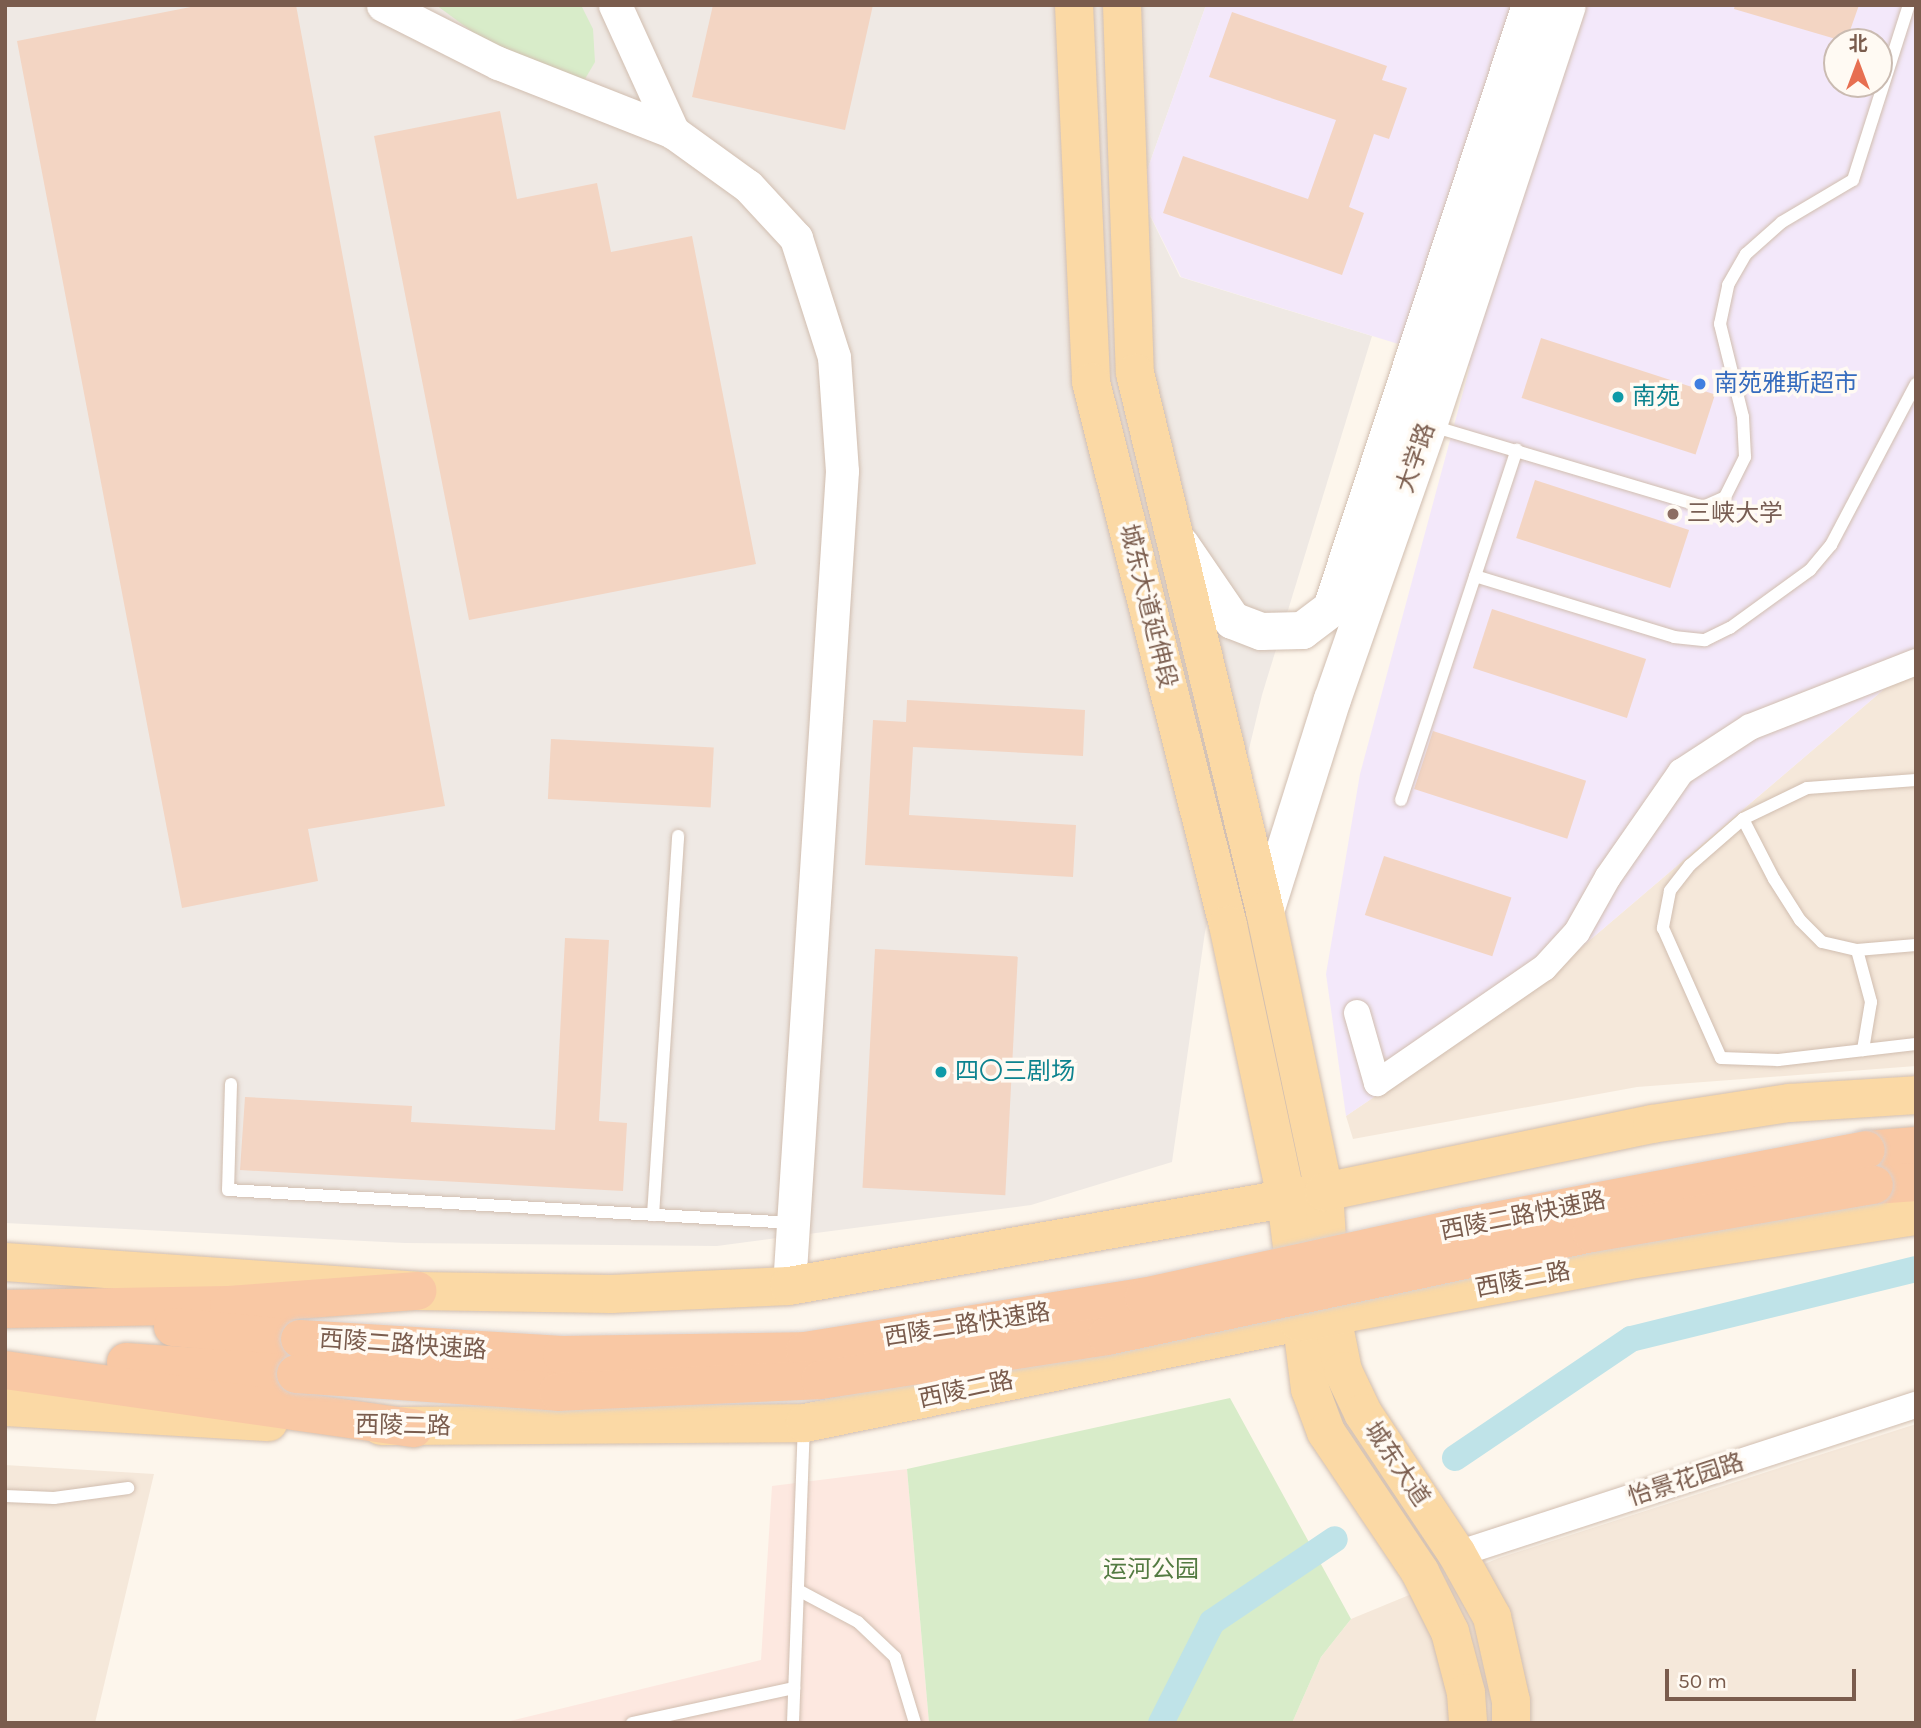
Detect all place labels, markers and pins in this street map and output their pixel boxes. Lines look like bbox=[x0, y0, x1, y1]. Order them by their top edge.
place label: 南苑雅斯超市 bbox=[1714, 370, 1858, 398]
marker: 南苑雅斯超市 bbox=[1692, 376, 1708, 392]
place label: 南苑 bbox=[1632, 383, 1680, 411]
marker: 南苑 bbox=[1610, 389, 1626, 405]
place label: 三峡大学 bbox=[1687, 500, 1783, 528]
marker: 三峡大学 bbox=[1665, 506, 1681, 522]
place label: 四〇三剧场 bbox=[955, 1058, 1075, 1086]
marker: 四〇三剧场 bbox=[933, 1064, 949, 1080]

